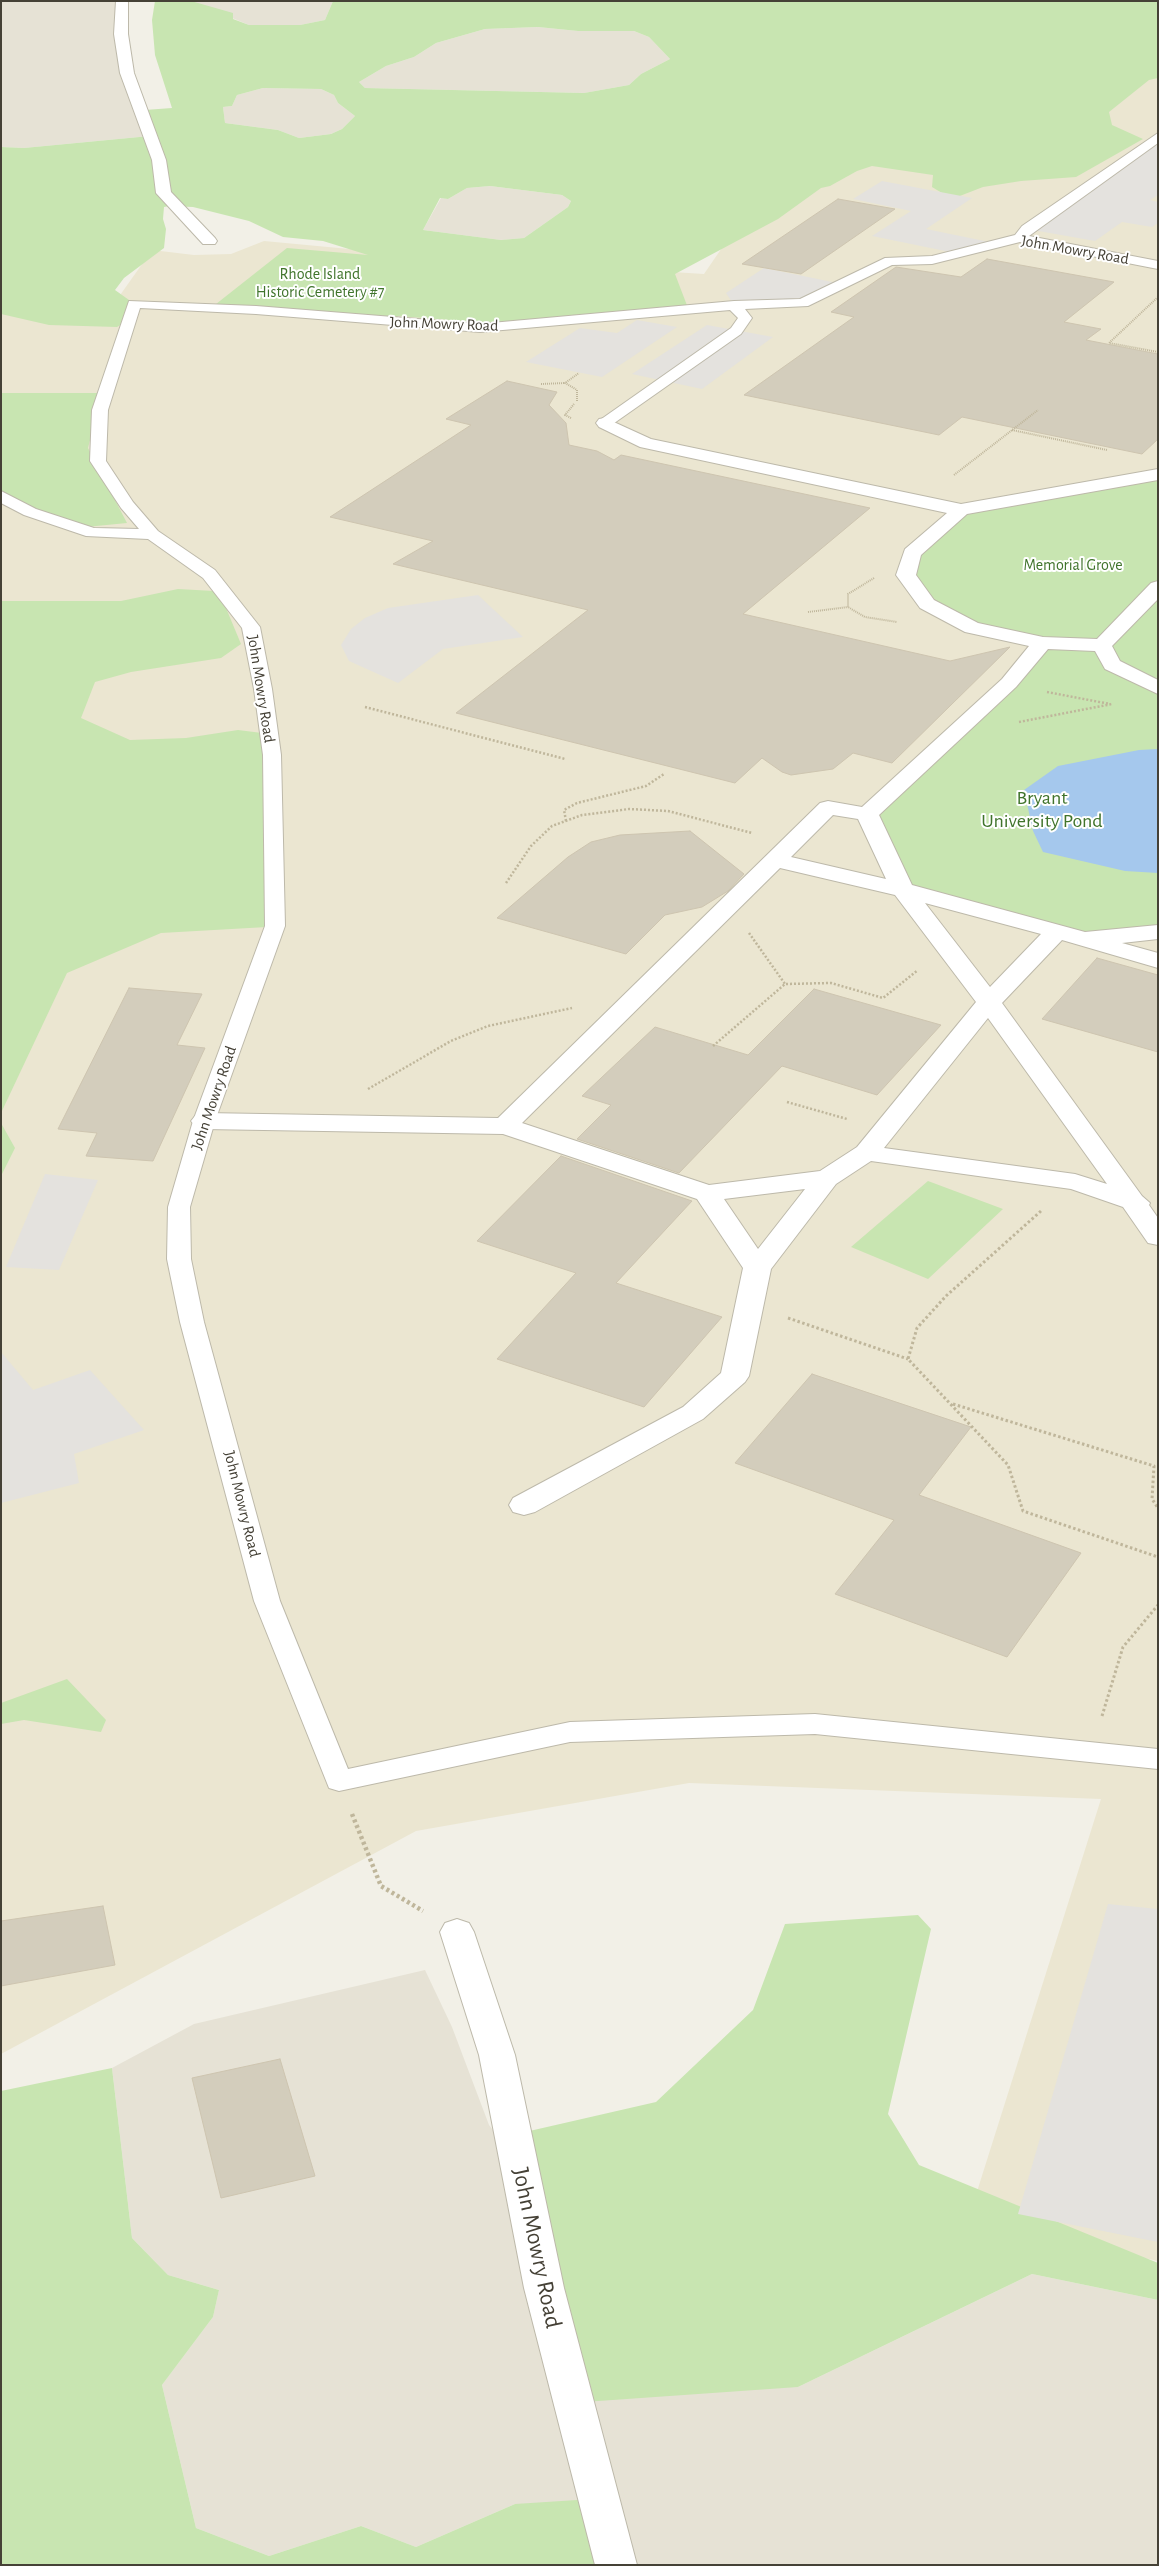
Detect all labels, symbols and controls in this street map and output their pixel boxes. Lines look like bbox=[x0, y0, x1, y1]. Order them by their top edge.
street label: John Mowry Road bbox=[1020, 231, 1130, 269]
park label: Rhode Island Historic Cemetery #7 bbox=[256, 264, 384, 302]
street label: John Mowry Road bbox=[389, 313, 499, 335]
park label: Memorial Grove bbox=[1023, 555, 1123, 575]
street label: John Mowry Road bbox=[243, 634, 279, 744]
park label: Bryant University Pond bbox=[981, 786, 1103, 833]
street label: John Mowry Road bbox=[187, 1043, 241, 1153]
street label: John Mowry Road bbox=[220, 1449, 264, 1559]
street label: John Mowry Road bbox=[506, 2165, 568, 2331]

